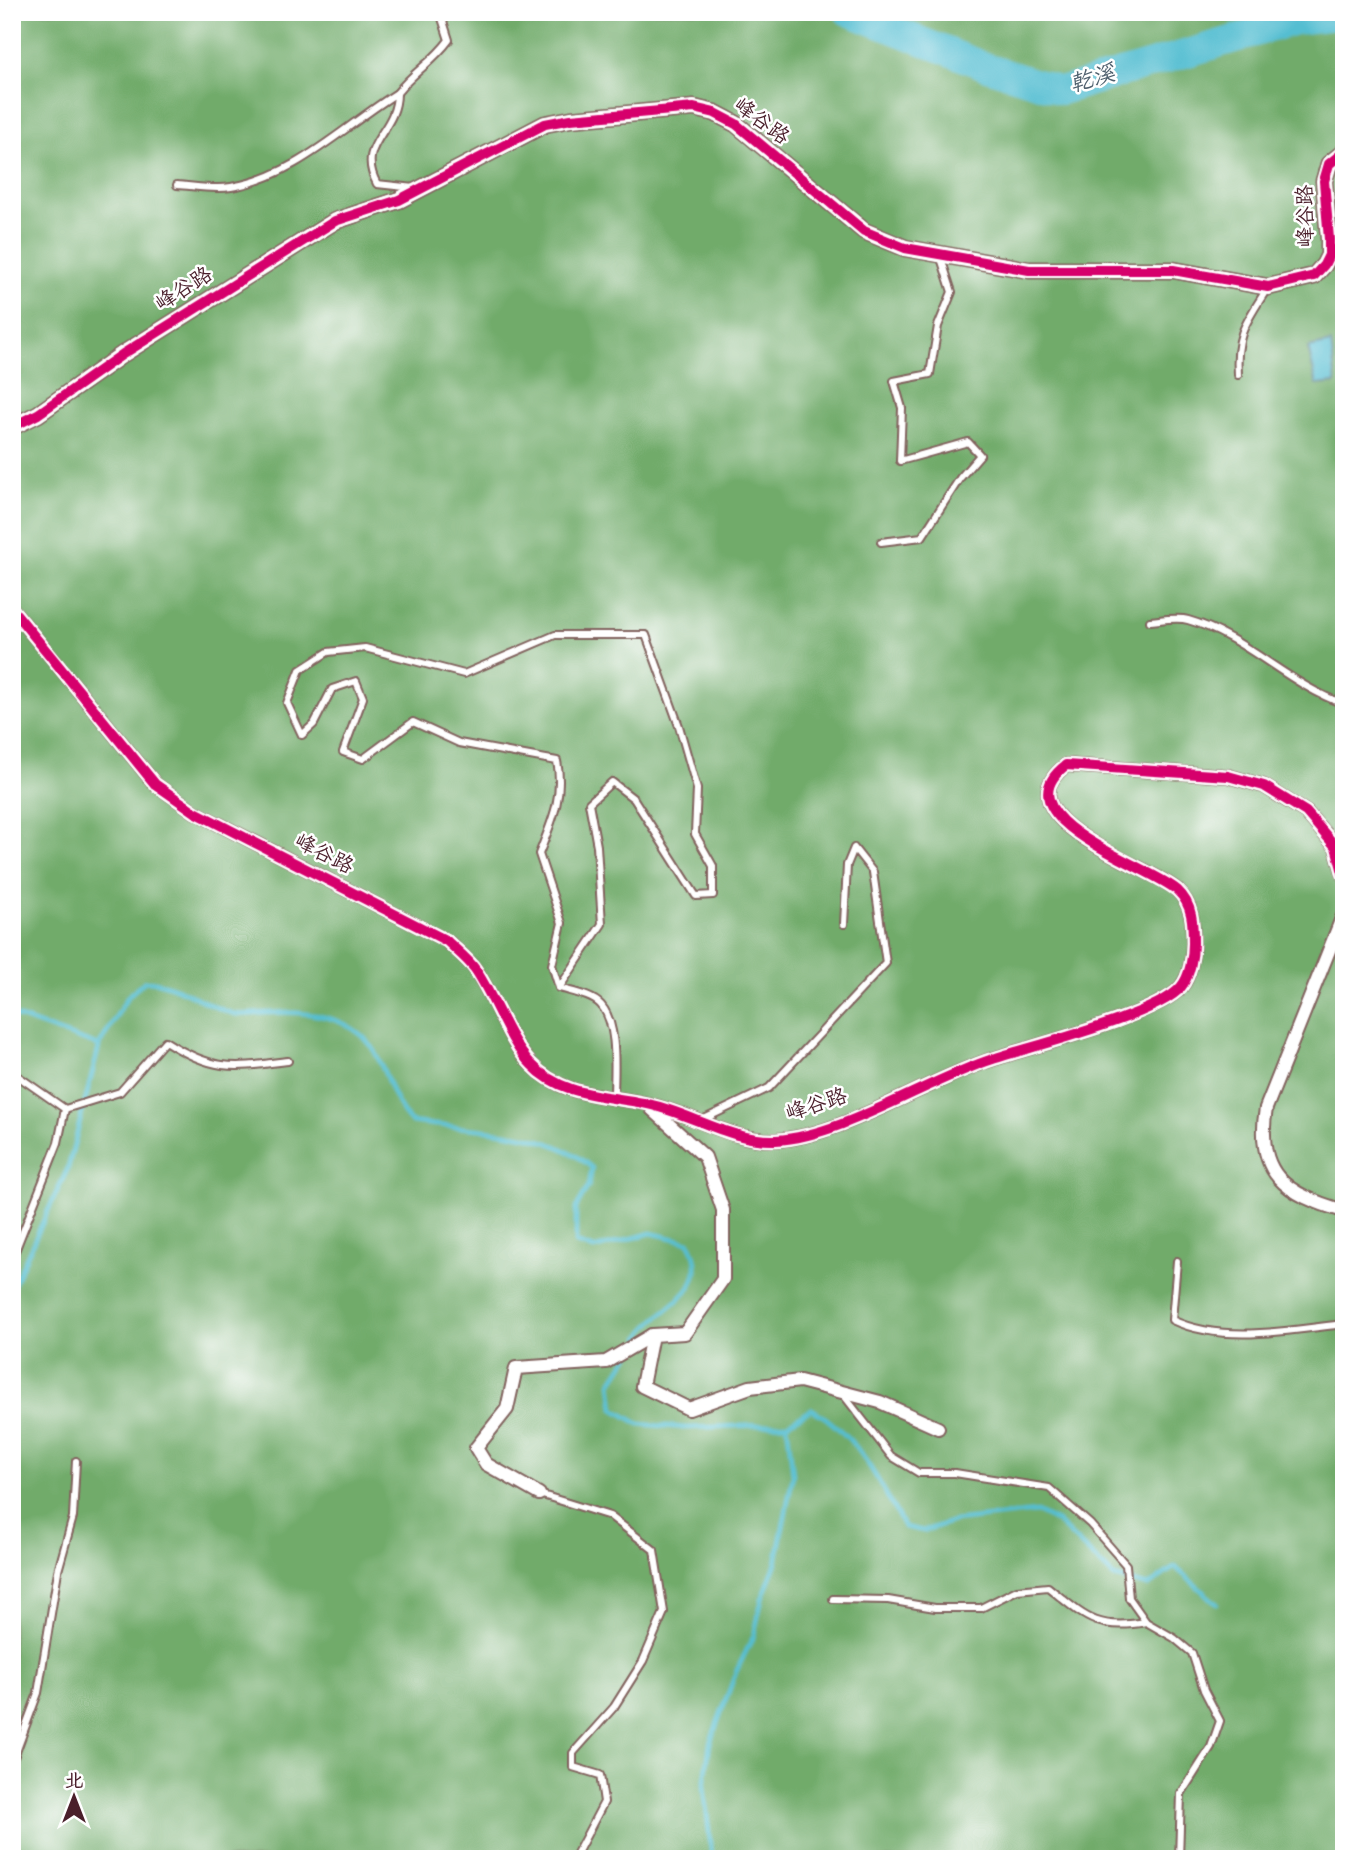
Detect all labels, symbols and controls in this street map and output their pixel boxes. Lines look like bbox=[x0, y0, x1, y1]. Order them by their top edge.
water label: 乾溪 bbox=[1066, 58, 1122, 103]
street label: 峰谷路 bbox=[726, 92, 794, 154]
street label: 峰谷路 bbox=[1292, 184, 1324, 248]
street label: 峰谷路 bbox=[150, 261, 220, 321]
street label: 峰谷路 bbox=[288, 828, 358, 884]
street label: 峰谷路 bbox=[782, 1083, 852, 1131]
north arrow bbox=[38, 1762, 108, 1832]
text: 北 bbox=[64, 1770, 84, 1797]

